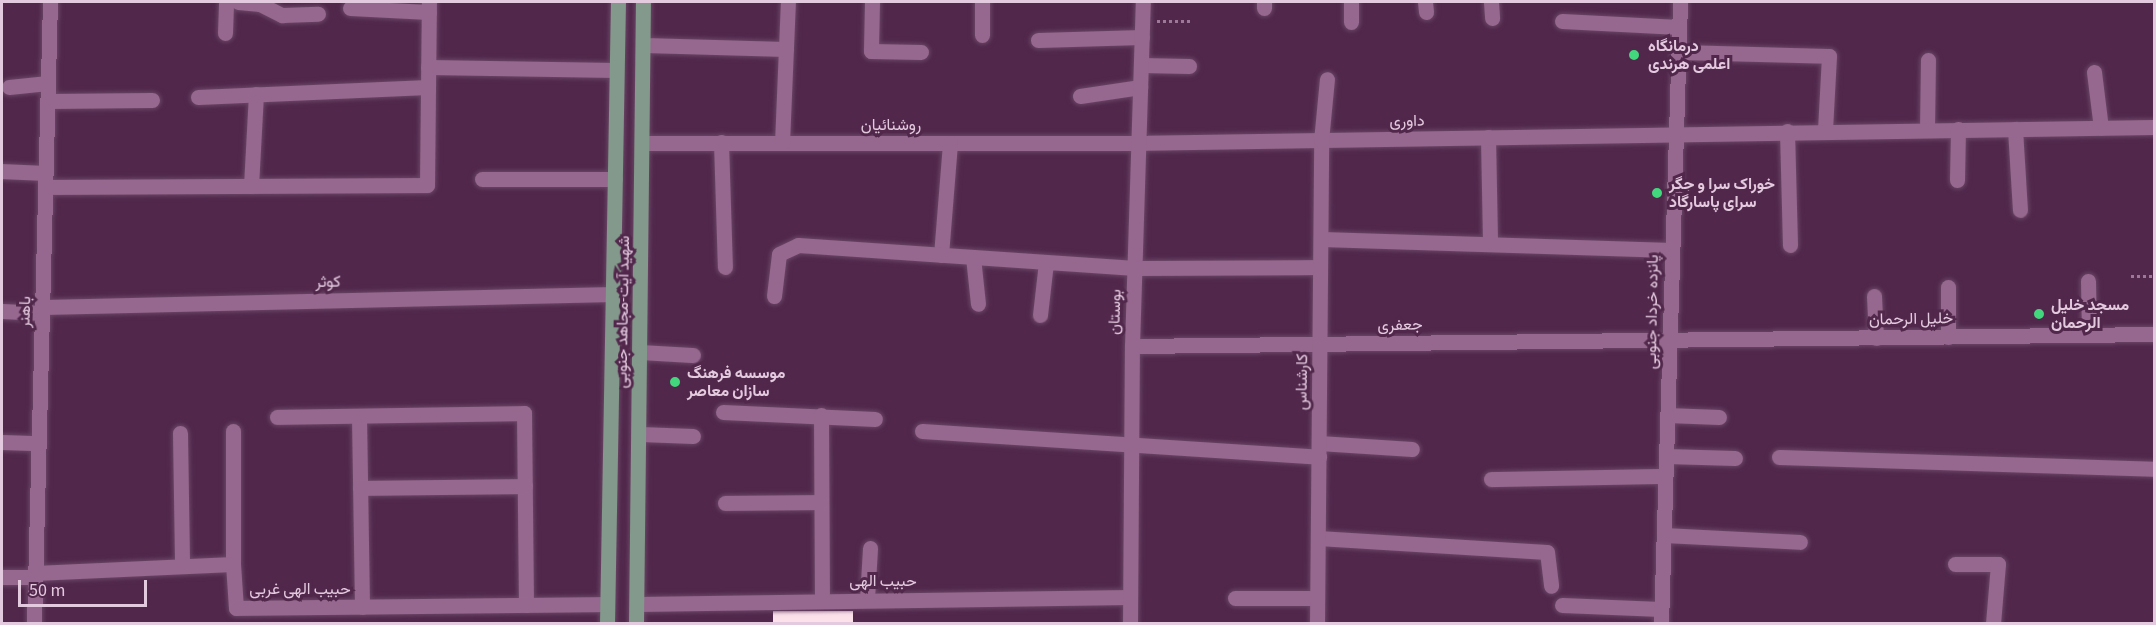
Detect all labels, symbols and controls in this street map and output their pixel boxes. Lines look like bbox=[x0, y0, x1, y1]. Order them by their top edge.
place label: درمانگاه اعلمی هرندی bbox=[1648, 36, 1730, 74]
marker: درمانگاه اعلمی هرندی bbox=[1625, 46, 1643, 64]
street label: داوری bbox=[1389, 111, 1425, 131]
street label: روشنائیان bbox=[861, 115, 921, 135]
place label: خوراک سرا و جگر سرای پاسارگاد bbox=[1669, 174, 1775, 212]
marker: خوراک سرا و جگر سرای پاسارگاد bbox=[1650, 186, 1664, 200]
street label: شهید آیت-مجاهد جنوبی bbox=[612, 235, 634, 389]
street label: پانزده خرداد جنوبی bbox=[1641, 255, 1663, 369]
street label: کوثر bbox=[315, 272, 341, 292]
street label: بوستان bbox=[1105, 289, 1125, 335]
place label: مسجد خلیل الرحمان bbox=[2051, 295, 2129, 333]
street label: باهنر bbox=[15, 296, 35, 328]
marker: مسجد خلیل الرحمان bbox=[2032, 307, 2046, 321]
street label: خلیل الرحمان bbox=[1869, 309, 1953, 329]
street label: جعفری bbox=[1377, 315, 1423, 335]
street label: کارشناس bbox=[1292, 354, 1312, 410]
place label: موسسه فرهنگ سازان معاصر bbox=[687, 363, 785, 401]
marker: موسسه فرهنگ سازان معاصر bbox=[668, 375, 682, 389]
scale bar bbox=[21, 568, 150, 606]
street label: حبیب الهی bbox=[849, 571, 917, 591]
text: 50 m bbox=[29, 578, 65, 603]
street label: حبیب الهی غربی bbox=[249, 579, 351, 599]

